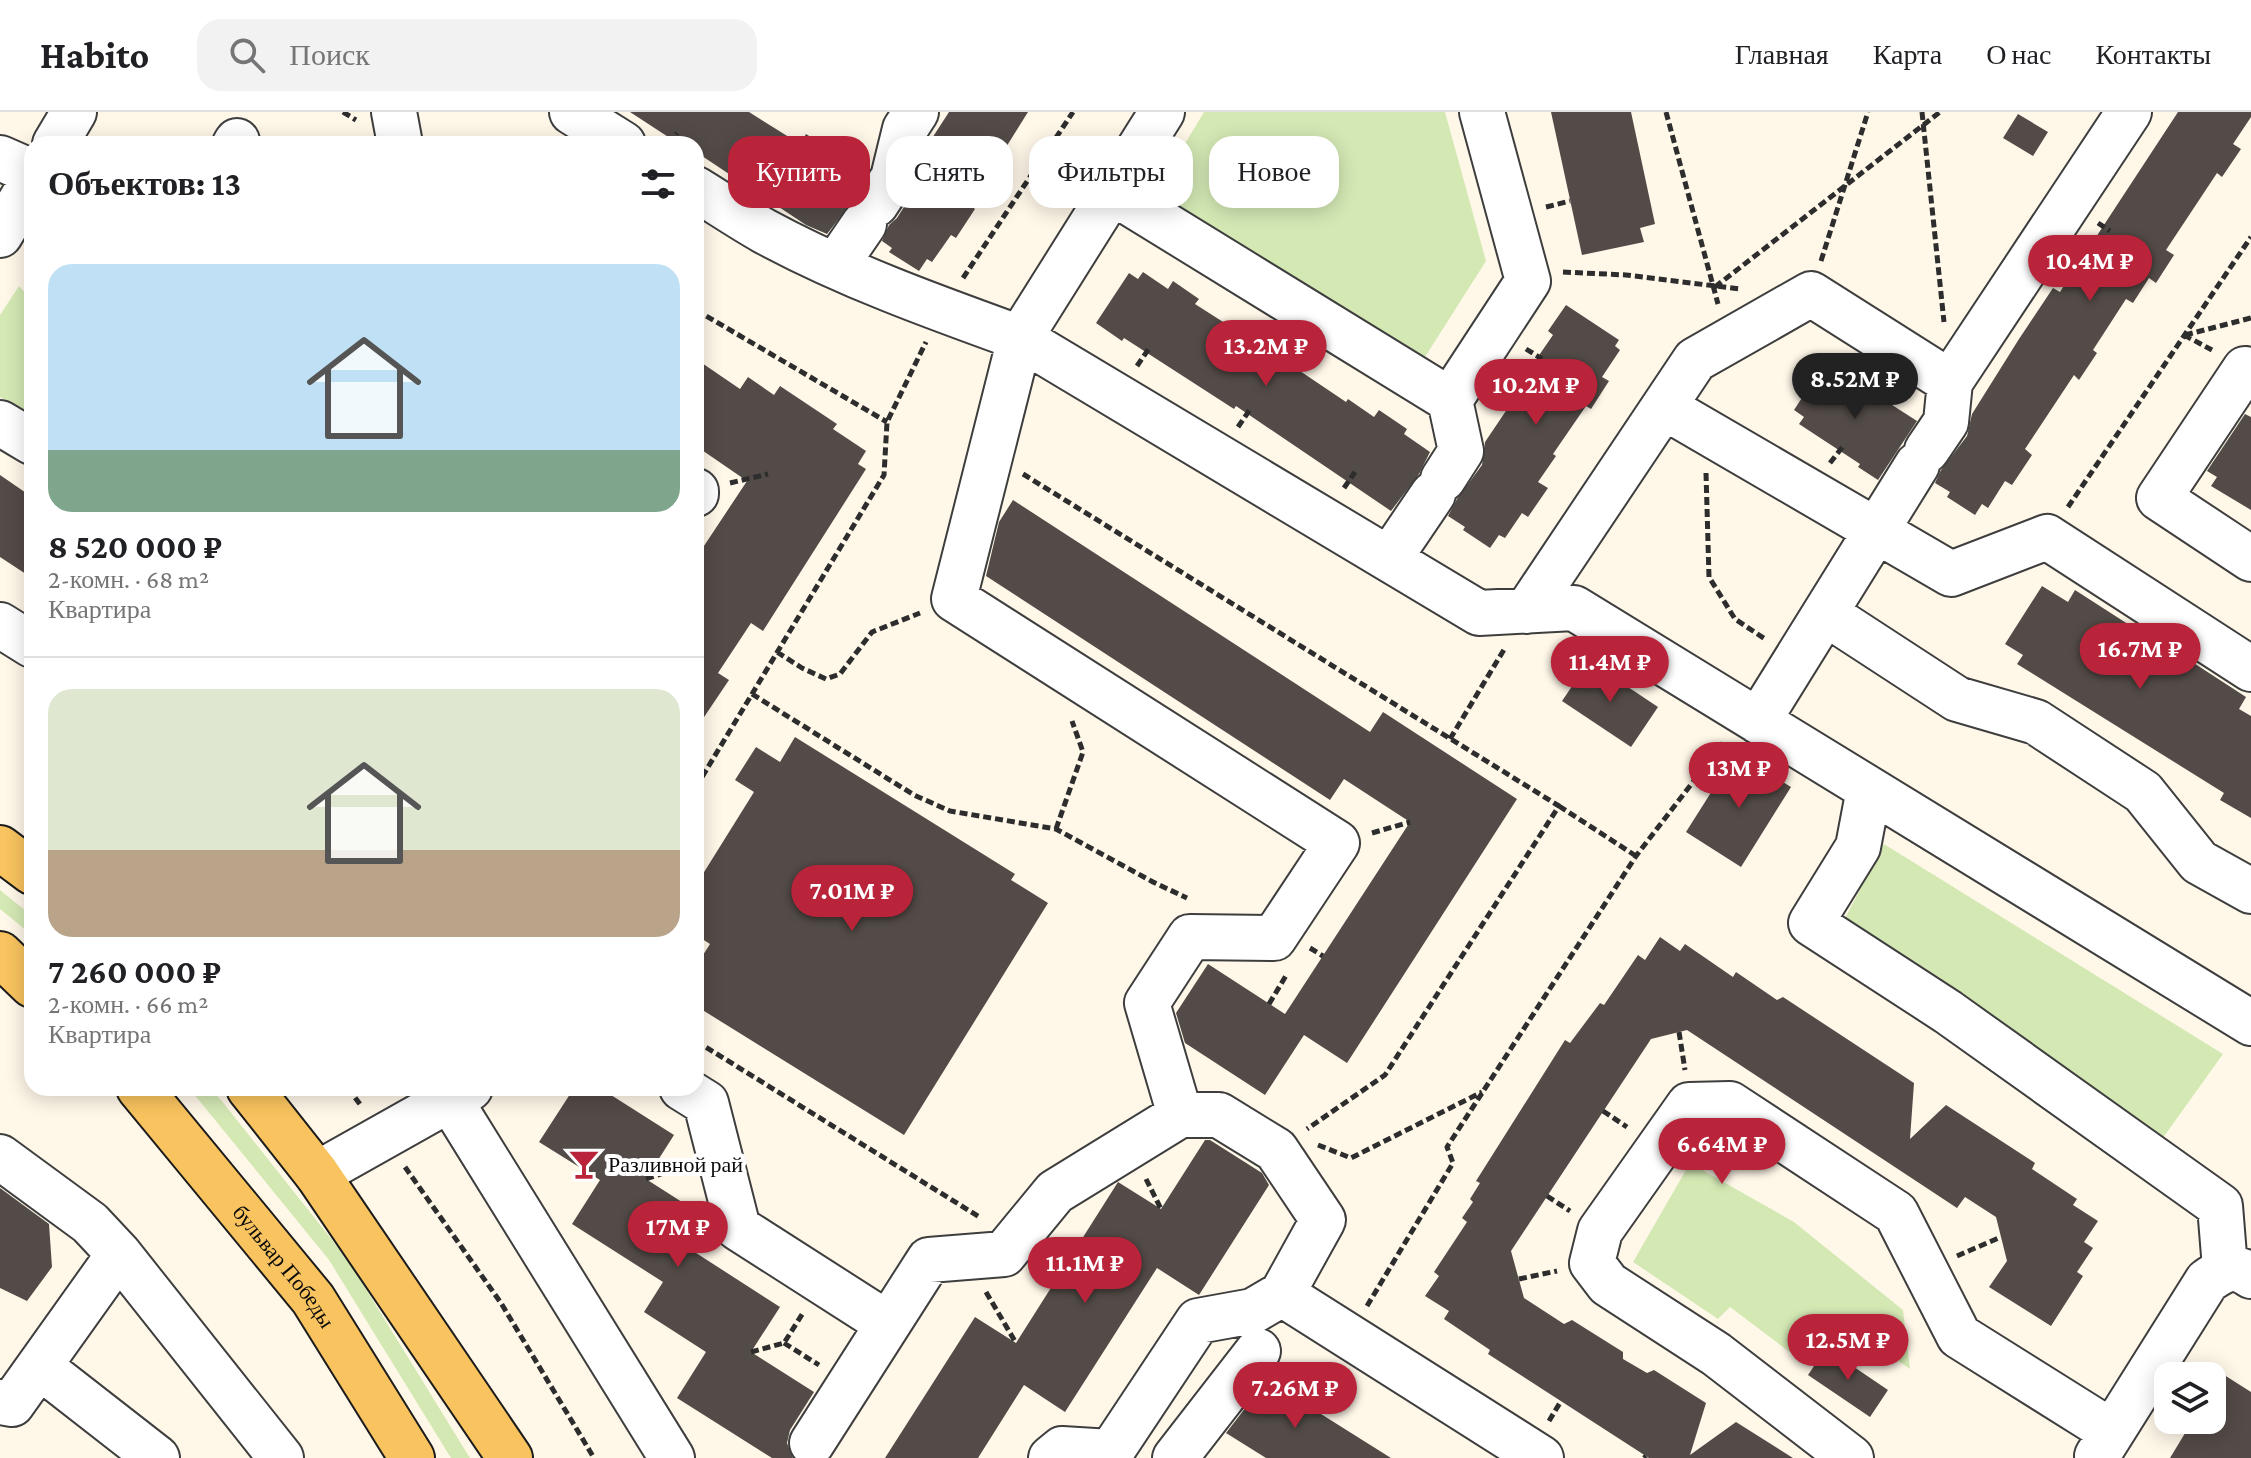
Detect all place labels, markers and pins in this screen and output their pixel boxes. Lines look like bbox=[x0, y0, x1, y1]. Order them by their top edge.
pin: 10.4M ₽ bbox=[2016, 235, 2164, 303]
pin: 13.2M ₽ bbox=[1192, 320, 1340, 388]
pin: 8.52M ₽ bbox=[1781, 353, 1929, 421]
pin: 10.2M ₽ bbox=[1462, 359, 1610, 427]
pin: 16.7M ₽ bbox=[2066, 623, 2214, 691]
pin: 11.4M ₽ bbox=[1536, 636, 1684, 704]
pin: 13M ₽ bbox=[1683, 742, 1795, 810]
pin: 7.01M ₽ bbox=[778, 865, 926, 933]
pin: 6.64M ₽ bbox=[1648, 1118, 1796, 1186]
bar icon: Разливной рай bbox=[567, 1147, 601, 1181]
place label: Разливной рай bbox=[608, 1152, 743, 1177]
pin: 17M ₽ bbox=[622, 1201, 734, 1269]
pin: 11.1M ₽ bbox=[1011, 1237, 1159, 1305]
pin: 12.5M ₽ bbox=[1774, 1314, 1922, 1382]
pin: 7.26M ₽ bbox=[1221, 1362, 1369, 1430]

